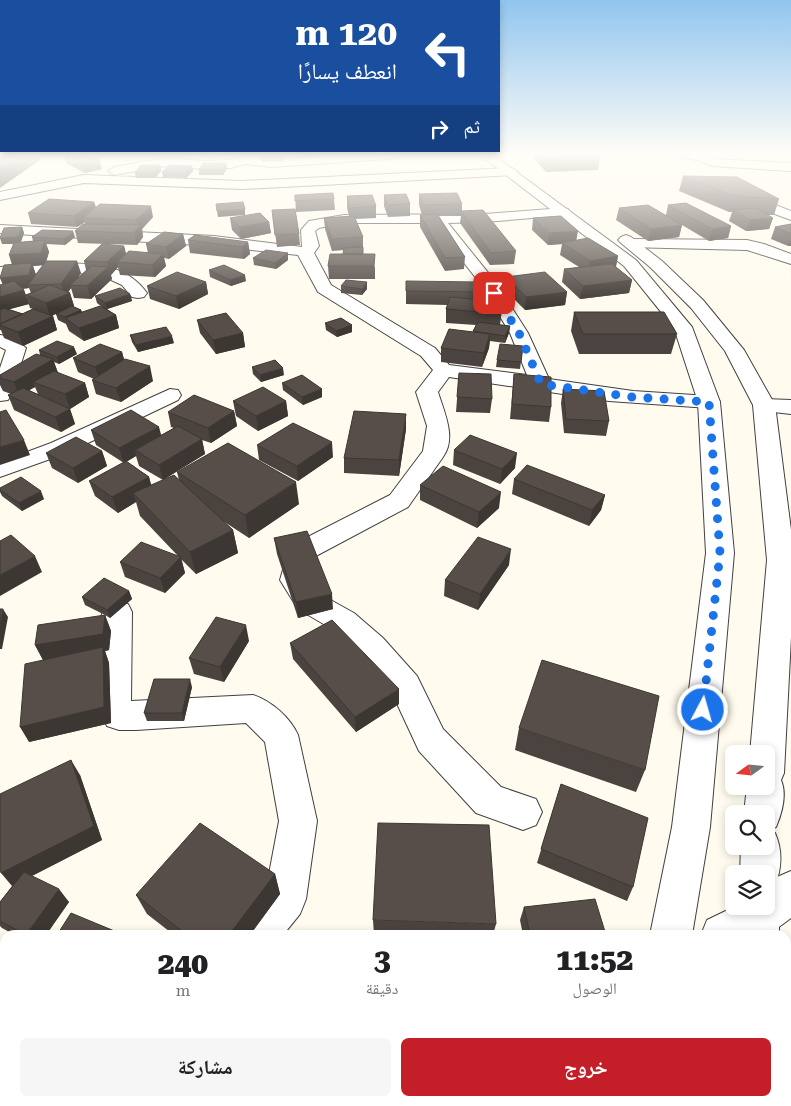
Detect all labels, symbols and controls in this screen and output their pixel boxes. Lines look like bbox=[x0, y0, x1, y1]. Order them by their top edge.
text: 120 m bbox=[296, 13, 397, 54]
icon: left bbox=[415, 20, 480, 85]
text: انعطف يسارًا bbox=[298, 59, 397, 84]
icon: right bbox=[425, 115, 453, 143]
text: ثم bbox=[463, 115, 480, 138]
pin bbox=[473, 272, 515, 314]
icon: arrive bbox=[480, 279, 508, 307]
position arrow bbox=[676, 683, 728, 735]
north arrow bbox=[725, 745, 775, 795]
map controls bbox=[725, 745, 775, 915]
button: search bbox=[725, 805, 775, 855]
button: layers bbox=[725, 865, 775, 915]
text: 3 bbox=[374, 942, 391, 977]
text: 11:52 bbox=[556, 942, 633, 977]
text: 240 bbox=[158, 946, 208, 981]
text: دقيقة bbox=[366, 979, 398, 998]
text: الوصول bbox=[573, 979, 617, 998]
text: m bbox=[176, 981, 190, 1000]
button: مشاركة bbox=[20, 1038, 391, 1096]
button: خروج bbox=[401, 1038, 771, 1096]

